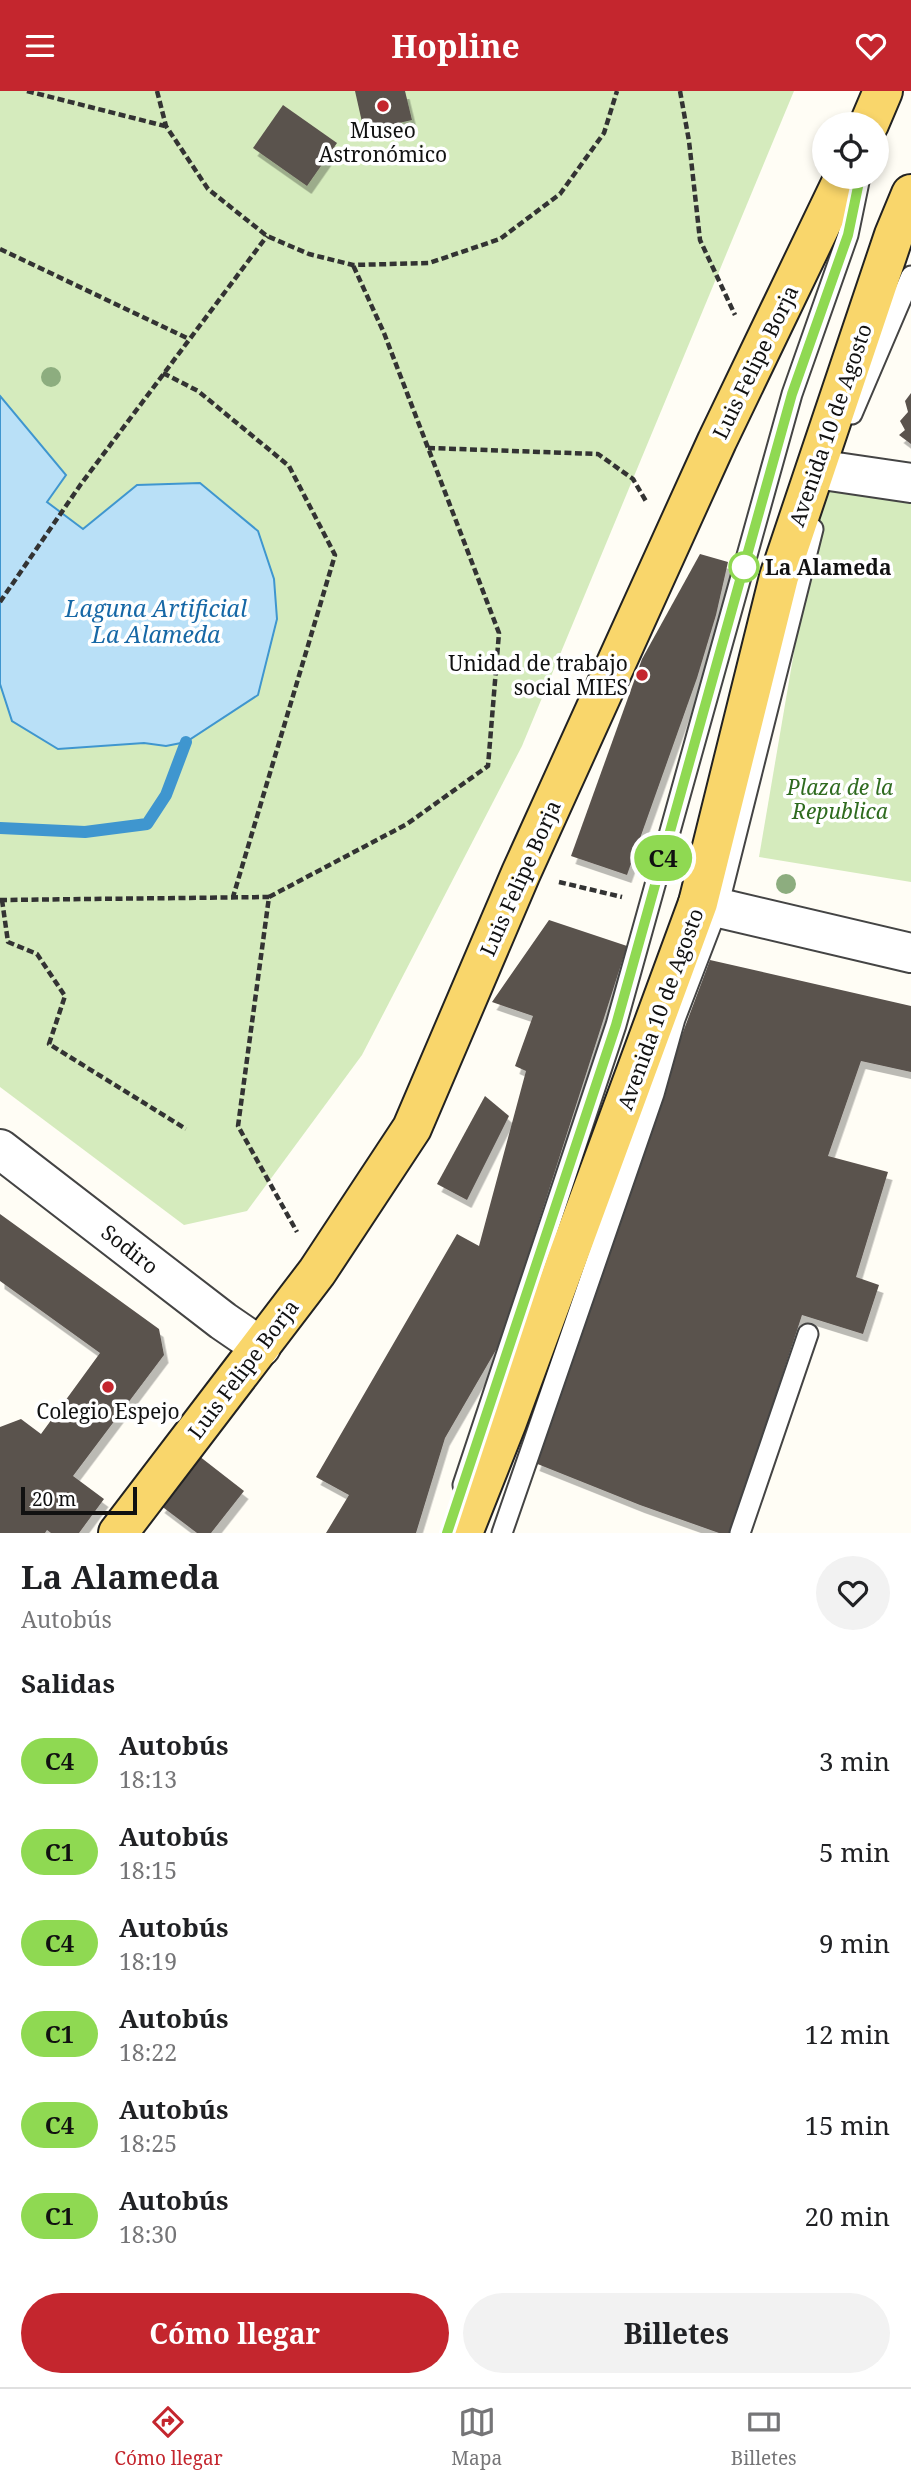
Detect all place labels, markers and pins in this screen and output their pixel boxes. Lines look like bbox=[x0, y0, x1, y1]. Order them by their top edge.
marker: Museo Astronómico bbox=[375, 98, 391, 114]
place label: Museo Astronómico bbox=[319, 116, 447, 168]
marker: La Alameda bbox=[729, 552, 759, 582]
place label: La Alameda bbox=[765, 553, 892, 581]
place label: Unidad de trabajo social MIES bbox=[448, 649, 628, 701]
marker: Unidad de trabajo social MIES bbox=[634, 667, 650, 683]
marker: Colegio Espejo bbox=[100, 1379, 116, 1395]
place label: Colegio Espejo bbox=[36, 1397, 180, 1425]

